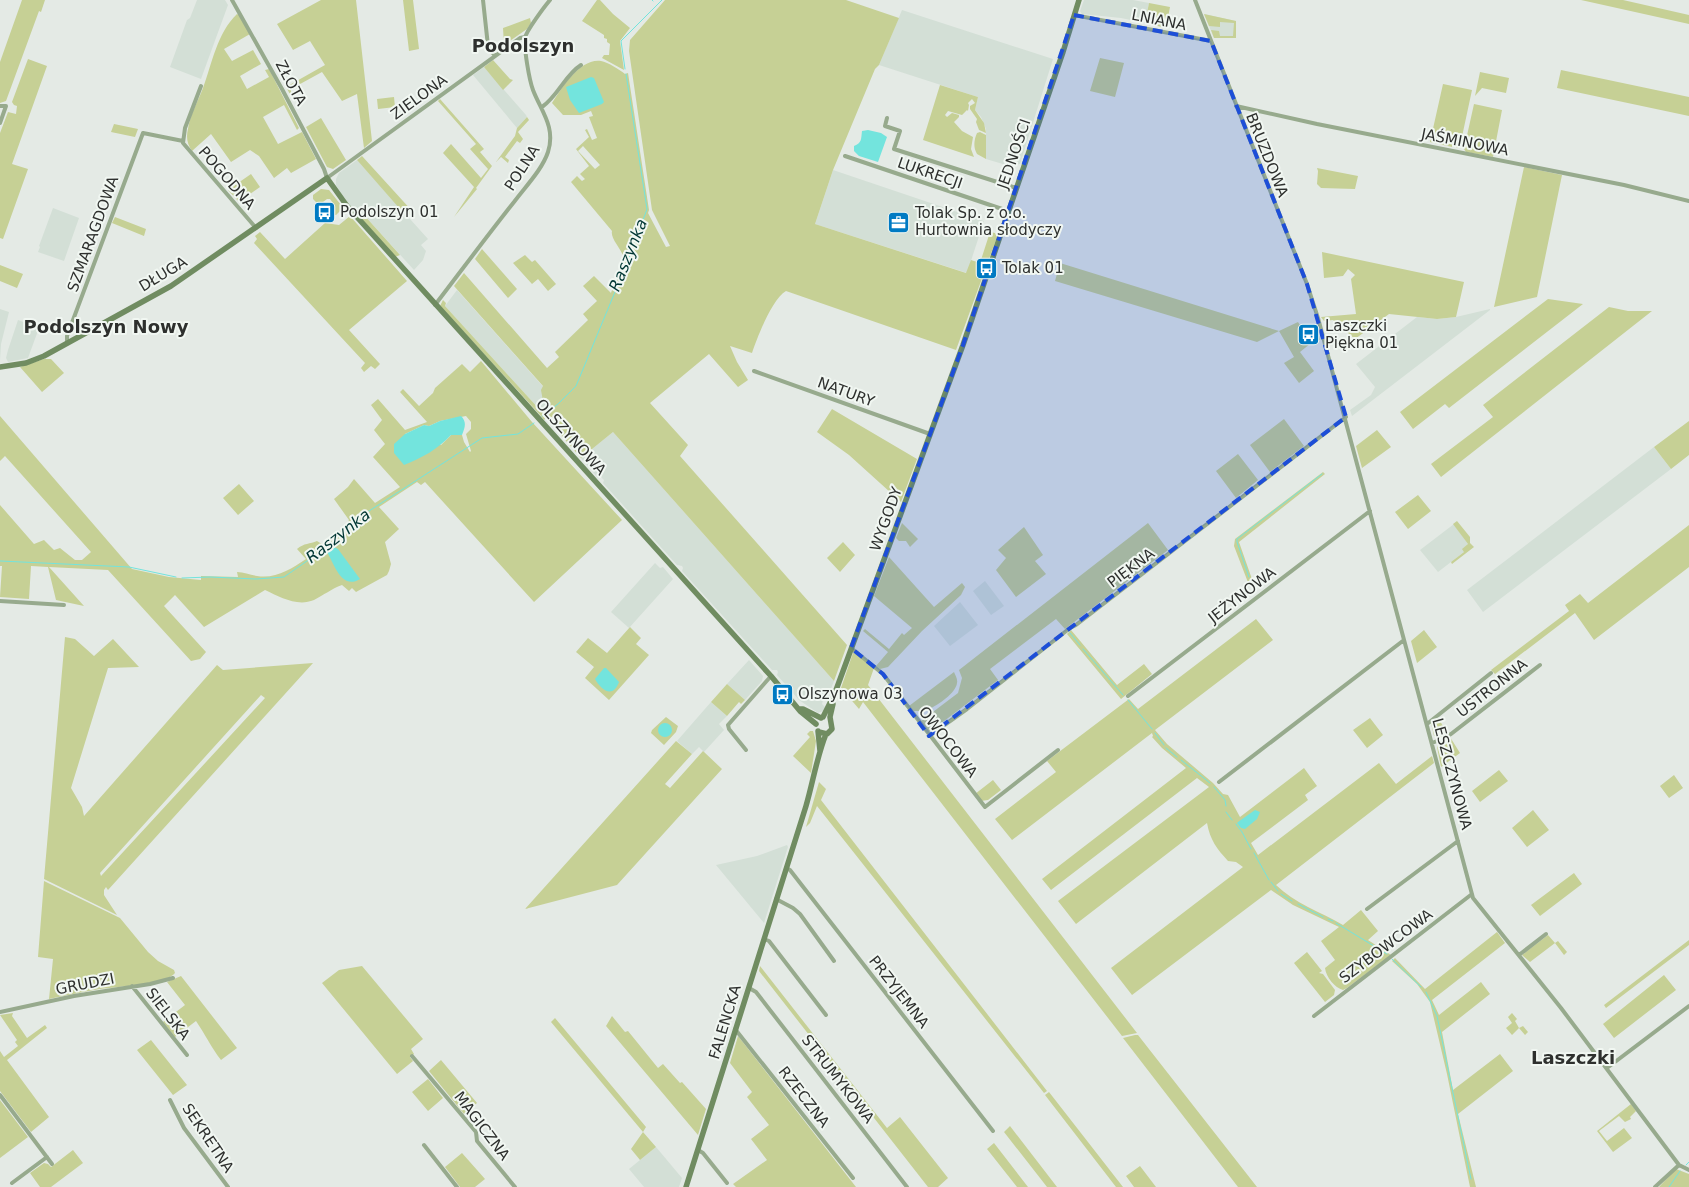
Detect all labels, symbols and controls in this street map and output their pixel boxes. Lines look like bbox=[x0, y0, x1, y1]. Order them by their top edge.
street label: LNIANA bbox=[1130, 6, 1189, 34]
district label: Podolszyn bbox=[472, 35, 574, 56]
street label: ZŁOTA bbox=[272, 57, 311, 109]
street label: ZIELONA bbox=[387, 70, 451, 123]
street label: BRUZDOWA bbox=[1242, 110, 1292, 200]
street label: JEDNOŚCI bbox=[992, 116, 1034, 192]
street label: JAŚMINOWA bbox=[1419, 124, 1511, 159]
street label: POLNA bbox=[501, 141, 544, 194]
street label: POGODNA bbox=[195, 143, 260, 214]
street label: LUKRECJI bbox=[895, 153, 965, 193]
street label: SZMARAGDOWA bbox=[64, 173, 123, 294]
bus stop icon: Podolszyn 01 bbox=[312, 200, 336, 224]
place label: Podolszyn 01 bbox=[340, 203, 438, 221]
place label: Tolak Sp. z o.o. Hurtownia słodyczy bbox=[914, 204, 1062, 239]
office icon: Tolak Sp. z o.o. Hurtownia słodyczy bbox=[887, 210, 911, 234]
water label: Raszynka bbox=[605, 216, 651, 294]
street label: DŁUGA bbox=[136, 252, 191, 295]
bus stop icon: Tolak 01 bbox=[974, 256, 998, 280]
place label: Tolak 01 bbox=[1001, 259, 1064, 277]
district label: Podolszyn Nowy bbox=[24, 316, 189, 337]
place label: Laszczki Piękna 01 bbox=[1325, 317, 1398, 352]
bus stop icon: Laszczki Piękna 01 bbox=[1297, 323, 1321, 347]
street label: NATURY bbox=[815, 373, 878, 411]
street label: OLSZYNOWA bbox=[532, 395, 610, 479]
street label: WYGODY bbox=[866, 484, 906, 554]
water label: Raszynka bbox=[302, 505, 374, 567]
street label: PIĘKNA bbox=[1104, 544, 1159, 592]
street label: JEŻYNOWA bbox=[1203, 562, 1280, 628]
street label: USTRONNA bbox=[1453, 654, 1531, 721]
bus stop icon: Olszynowa 03 bbox=[770, 682, 794, 706]
place label: Olszynowa 03 bbox=[798, 685, 903, 703]
street label: OWOCOWA bbox=[915, 703, 982, 782]
street label: LESZCZYNOWA bbox=[1428, 716, 1476, 833]
street label: SZYBOWCOWA bbox=[1336, 905, 1437, 987]
street label: PRZYJEMNA bbox=[865, 952, 933, 1032]
street label: GRUDZI bbox=[54, 970, 116, 998]
street label: FALENCKA bbox=[705, 982, 745, 1061]
street label: SIELSKA bbox=[142, 984, 194, 1044]
street label: STRUMYKOWA bbox=[798, 1031, 879, 1127]
district label: Laszczki bbox=[1531, 1047, 1615, 1068]
street label: RZECZNA bbox=[775, 1063, 834, 1132]
street label: MAGICZNA bbox=[450, 1088, 514, 1164]
street label: SEKRETNA bbox=[178, 1100, 238, 1177]

